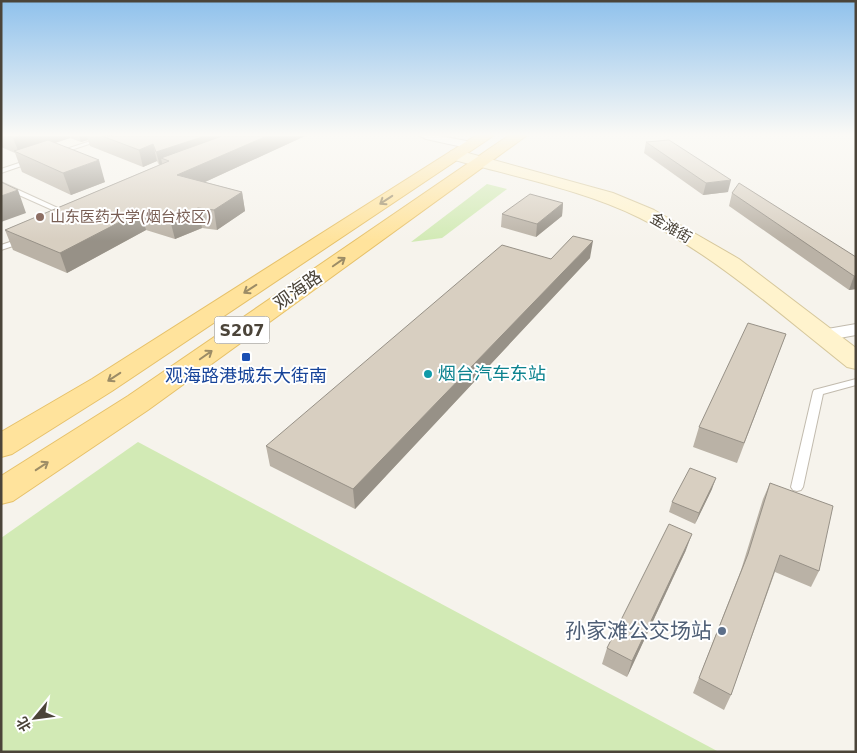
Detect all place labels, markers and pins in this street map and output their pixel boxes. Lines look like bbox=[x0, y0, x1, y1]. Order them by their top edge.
place label: 山东医药大学(烟台校区) bbox=[50, 208, 212, 226]
marker: 山东医药大学(烟台校区) bbox=[34, 211, 46, 223]
marker: 观海路港城东大街南 bbox=[240, 351, 252, 363]
place label: 烟台汽车东站 bbox=[438, 363, 546, 384]
place label: 观海路港城东大街南 bbox=[165, 365, 327, 386]
marker: 烟台汽车东站 bbox=[422, 368, 434, 380]
place label: 孙家滩公交场站 bbox=[565, 619, 712, 643]
marker: 孙家滩公交场站 bbox=[716, 625, 728, 637]

